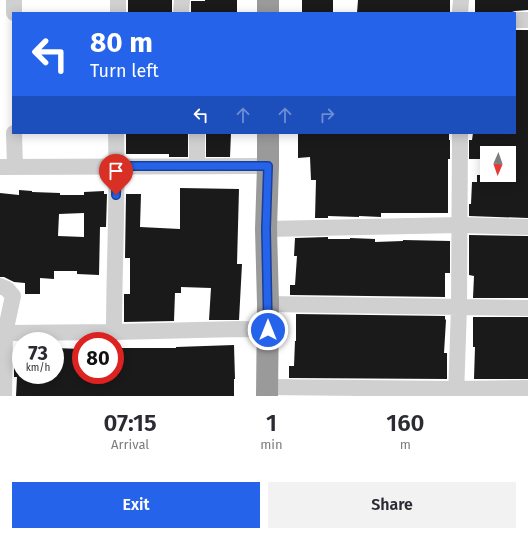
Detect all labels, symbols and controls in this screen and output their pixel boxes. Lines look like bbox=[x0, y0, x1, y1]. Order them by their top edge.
text: 80 m bbox=[90, 26, 153, 59]
icon: left bbox=[24, 28, 76, 80]
text: Turn left bbox=[90, 60, 159, 82]
icon: left bbox=[190, 104, 212, 126]
icon: ahead bbox=[232, 104, 254, 126]
icon: ahead bbox=[274, 104, 296, 126]
icon: right bbox=[316, 104, 338, 126]
north arrow bbox=[480, 146, 516, 182]
map controls bbox=[480, 146, 516, 182]
pin bbox=[99, 154, 133, 195]
icon: arrive bbox=[105, 160, 127, 182]
position arrow bbox=[247, 309, 289, 351]
speed limit sign: 80 bbox=[72, 332, 124, 384]
text: 73 bbox=[28, 341, 48, 365]
text: km/h bbox=[26, 362, 50, 374]
text: 07:15 bbox=[104, 409, 157, 437]
text: 1 bbox=[266, 409, 277, 437]
text: 160 bbox=[386, 409, 424, 437]
text: Arrival bbox=[111, 437, 149, 452]
text: min bbox=[260, 437, 283, 452]
text: m bbox=[400, 437, 411, 452]
button: Exit bbox=[12, 482, 260, 528]
button: Share bbox=[268, 482, 516, 528]

